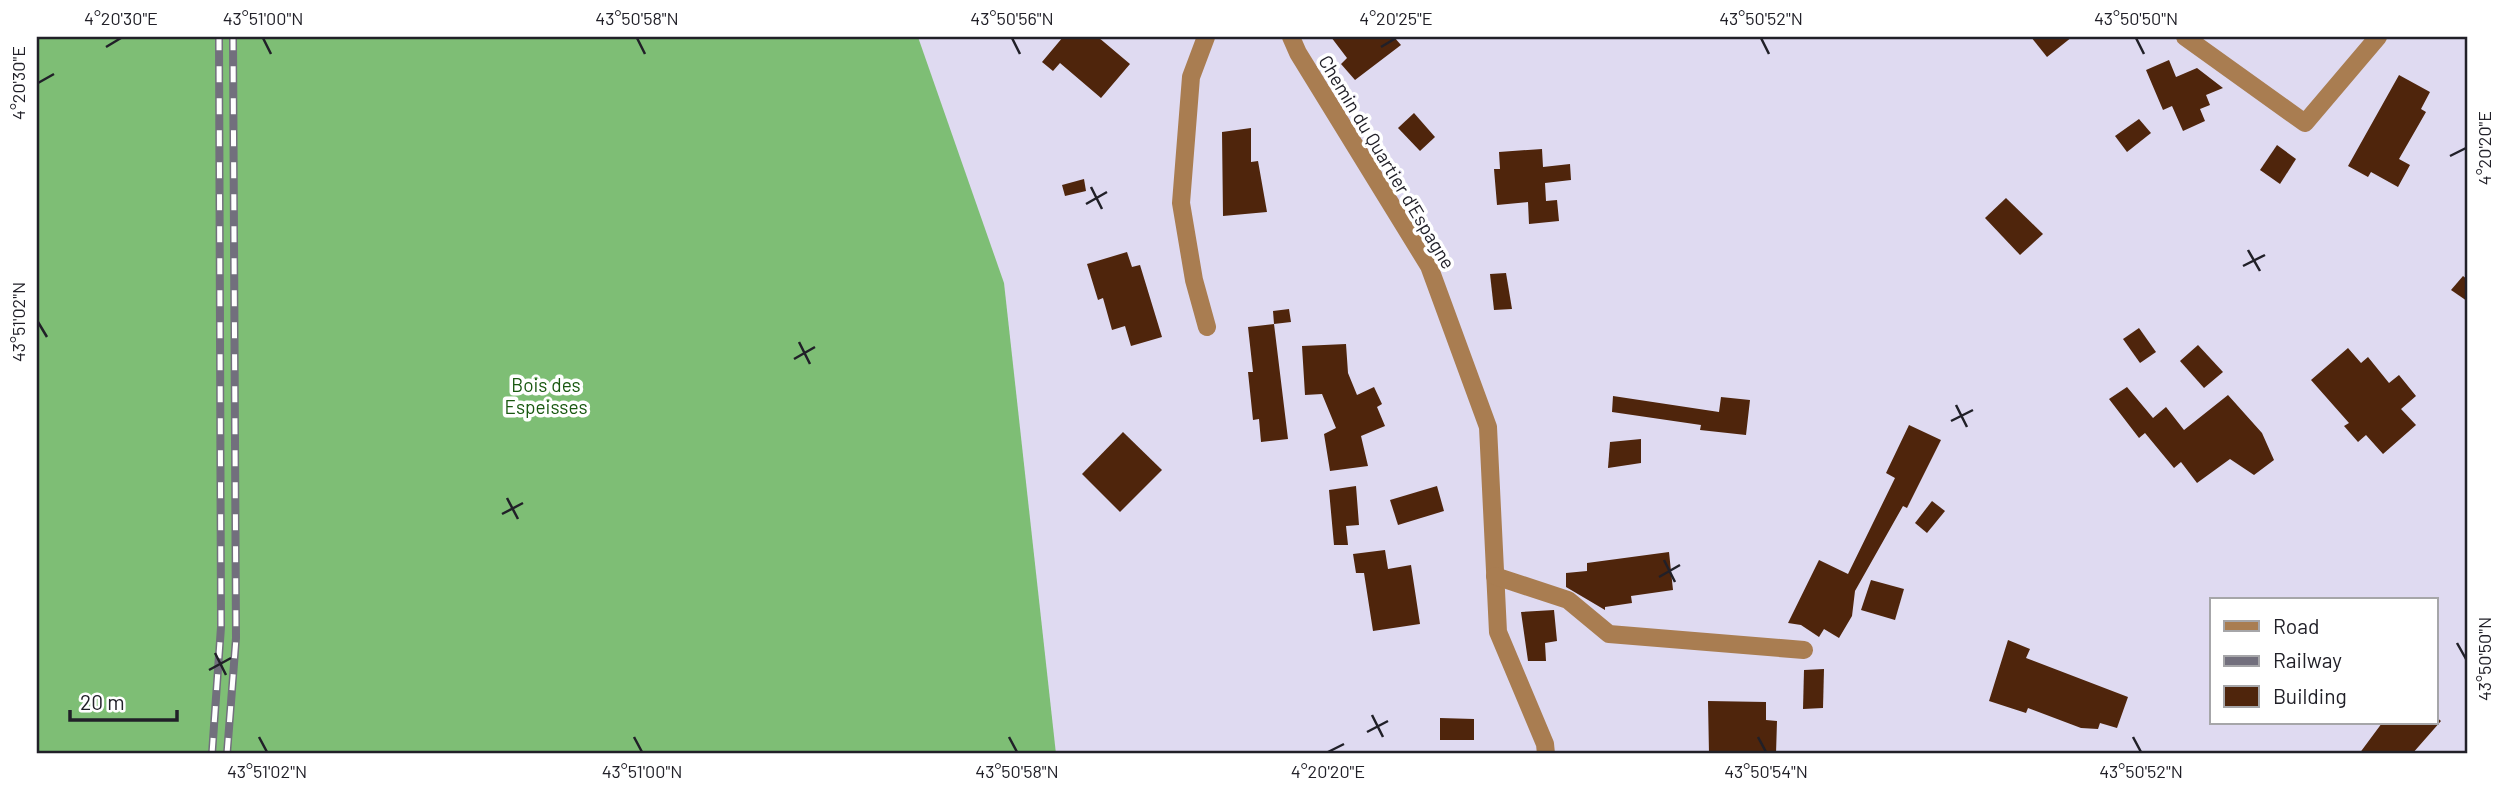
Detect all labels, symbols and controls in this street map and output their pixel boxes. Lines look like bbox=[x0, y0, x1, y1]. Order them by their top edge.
text: 4°20'30"E bbox=[84, 7, 158, 29]
text: 43°51'00"N bbox=[223, 7, 303, 29]
text: 43°50'58"N bbox=[595, 7, 679, 29]
text: 43°50'56"N bbox=[970, 7, 1054, 29]
text: 4°20'25"E bbox=[1359, 7, 1433, 29]
text: 43°50'52"N bbox=[1719, 7, 1803, 29]
text: 43°50'50"N bbox=[2094, 7, 2178, 29]
text: 4°20'30"E bbox=[7, 46, 29, 120]
street label: Chemin du Quartier d'Espagne bbox=[1314, 51, 1460, 273]
text: 4°20'20"E bbox=[2473, 111, 2495, 185]
text: 43°51'02"N bbox=[7, 282, 29, 362]
park label: Bois des Espeisses bbox=[504, 373, 588, 418]
legend bbox=[2210, 598, 2438, 724]
text: Road bbox=[2273, 613, 2319, 638]
text: 43°50'50"N bbox=[2473, 617, 2495, 701]
text: Railway bbox=[2273, 647, 2342, 672]
scale bar bbox=[70, 679, 177, 723]
text: Building bbox=[2273, 683, 2347, 708]
text: 20 m bbox=[80, 689, 125, 714]
text: 43°51'02"N bbox=[227, 760, 307, 782]
text: 43°51'00"N bbox=[602, 760, 682, 782]
text: 43°50'58"N bbox=[975, 760, 1059, 782]
text: 4°20'20"E bbox=[1291, 760, 1365, 782]
text: 43°50'54"N bbox=[1724, 760, 1808, 782]
text: 43°50'52"N bbox=[2099, 760, 2183, 782]

